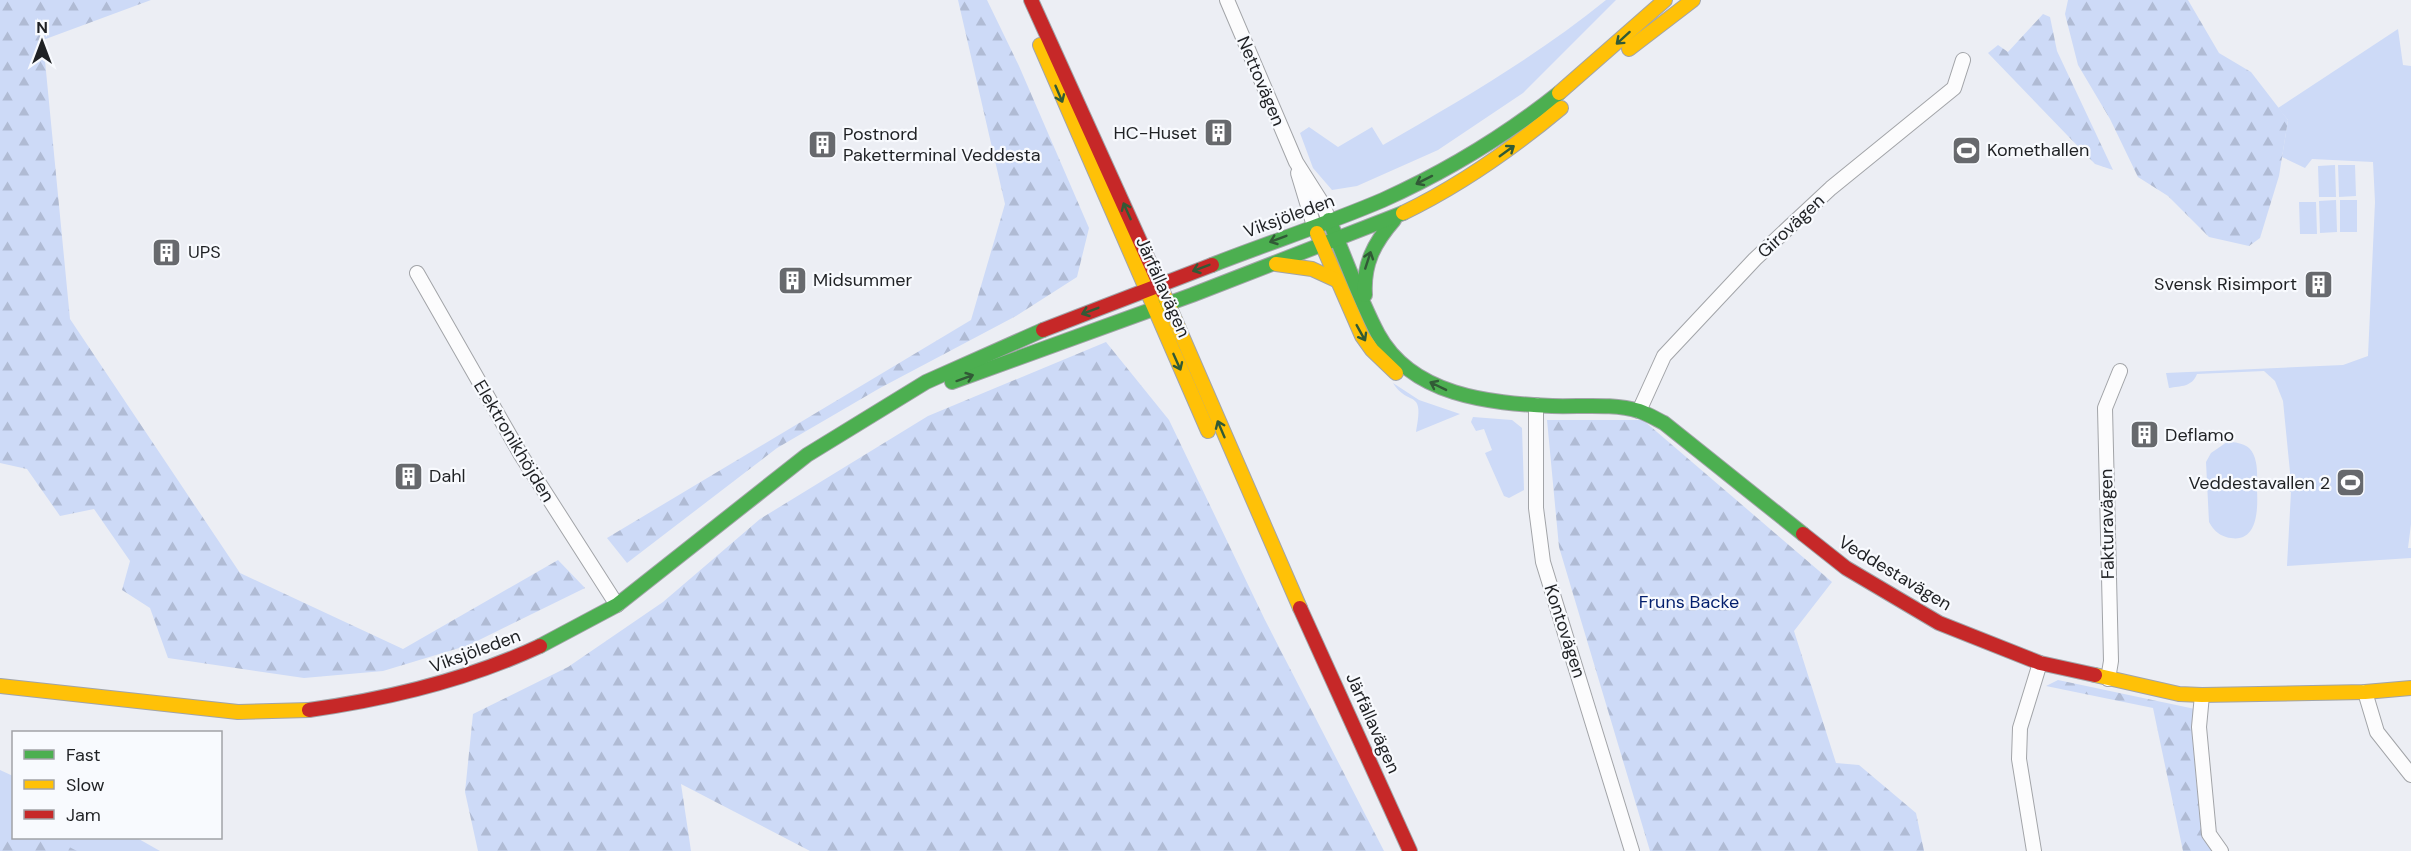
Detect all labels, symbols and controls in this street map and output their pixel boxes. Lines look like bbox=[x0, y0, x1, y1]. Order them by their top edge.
north arrow bbox=[12, 12, 72, 72]
text: N bbox=[36, 17, 48, 38]
one-way arrow bbox=[1616, 31, 1631, 45]
street label: Nettovägen bbox=[1231, 32, 1291, 130]
one-way arrow bbox=[1054, 84, 1065, 103]
building icon: HC-Huset bbox=[1202, 117, 1234, 149]
place label: HC-Huset bbox=[1114, 121, 1197, 145]
place label: Postnord Paketterminal Veddesta bbox=[843, 122, 1041, 167]
building icon: Postnord Paketterminal Veddesta bbox=[806, 128, 838, 160]
sports icon: Komethallen bbox=[1950, 134, 1982, 166]
place label: Komethallen bbox=[1987, 138, 2089, 162]
one-way arrow bbox=[1499, 145, 1515, 158]
one-way arrow bbox=[1415, 174, 1433, 186]
street label: Viksjöleden bbox=[1240, 188, 1338, 244]
street label: Girovägen bbox=[1752, 189, 1830, 263]
one-way arrow bbox=[1120, 203, 1132, 221]
street label: Järfällavägen bbox=[1130, 233, 1196, 341]
one-way arrow bbox=[1270, 234, 1288, 245]
building icon: UPS bbox=[151, 236, 183, 268]
place label: UPS bbox=[188, 240, 221, 264]
one-way arrow bbox=[1363, 251, 1374, 269]
one-way arrow bbox=[1193, 263, 1211, 274]
building icon: Midsummer bbox=[776, 264, 808, 296]
place label: Midsummer bbox=[813, 268, 912, 292]
building icon: Svensk Risimport bbox=[2302, 268, 2334, 300]
place label: Svensk Risimport bbox=[2154, 272, 2297, 296]
one-way arrow bbox=[1081, 306, 1099, 317]
one-way arrow bbox=[1356, 324, 1368, 341]
one-way arrow bbox=[1172, 353, 1183, 371]
one-way arrow bbox=[955, 371, 973, 382]
street label: Elektronikhöjden bbox=[468, 375, 560, 507]
one-way arrow bbox=[1429, 379, 1447, 391]
building icon: Deflamo bbox=[2128, 419, 2160, 451]
one-way arrow bbox=[1215, 421, 1226, 439]
place label: Deflamo bbox=[2165, 423, 2234, 447]
building icon: Dahl bbox=[392, 460, 424, 492]
place label: Dahl bbox=[429, 464, 466, 488]
sports icon: Veddestavallen 2 bbox=[2335, 467, 2367, 499]
street label: Fakturavägen bbox=[2094, 469, 2120, 579]
place label: Veddestavallen 2 bbox=[2188, 471, 2330, 495]
street label: Veddestavägen bbox=[1834, 530, 1956, 616]
street label: Kontovägen bbox=[1539, 581, 1591, 681]
park label: Fruns Backe bbox=[1639, 590, 1739, 614]
street label: Viksjöleden bbox=[426, 623, 524, 679]
street label: Järfällavägen bbox=[1340, 669, 1406, 777]
legend bbox=[12, 731, 222, 839]
text: Fast bbox=[66, 743, 101, 767]
text: Slow bbox=[66, 773, 105, 797]
text: Jam bbox=[66, 803, 101, 827]

